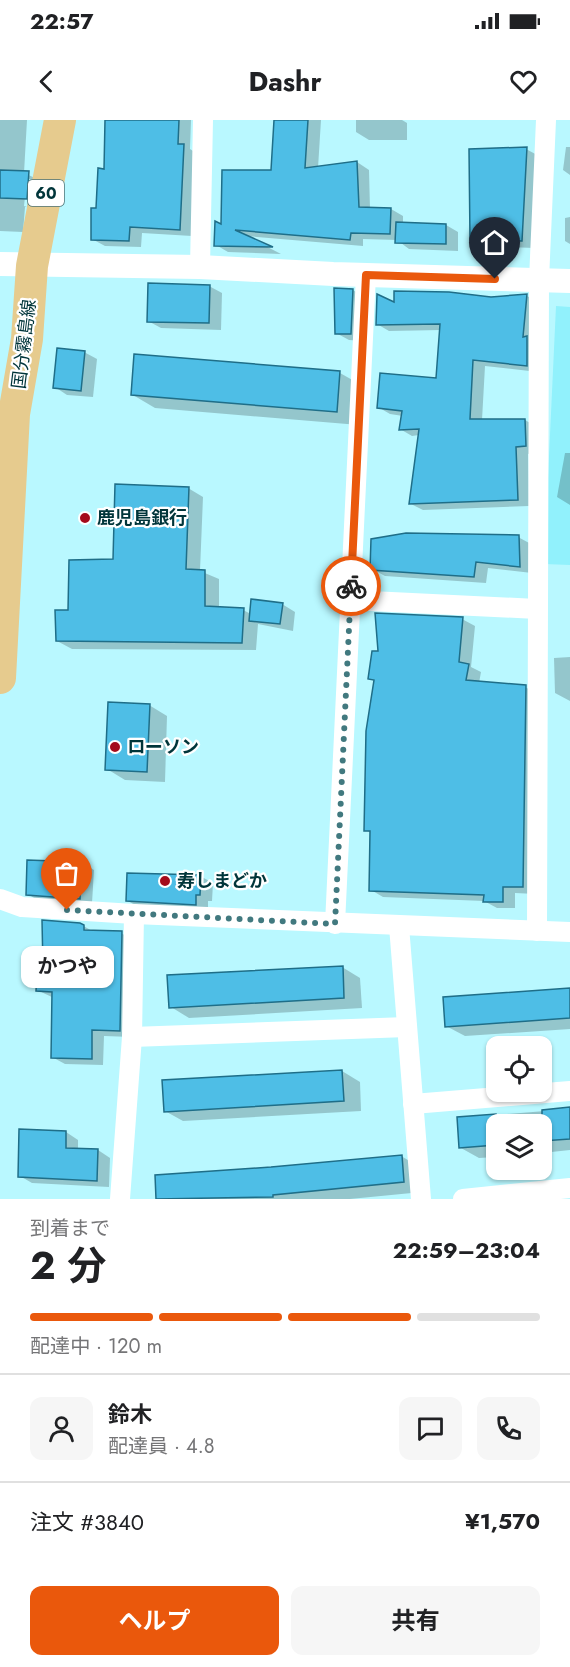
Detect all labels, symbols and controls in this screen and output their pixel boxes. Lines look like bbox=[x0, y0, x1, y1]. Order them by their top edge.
text: 22:57 bbox=[30, 5, 93, 37]
text: Dashr bbox=[248, 62, 322, 101]
icon: back bbox=[30, 65, 63, 98]
icon: heart bbox=[507, 65, 540, 98]
road number: 60 bbox=[28, 180, 64, 206]
pin bbox=[469, 217, 520, 279]
icon: home bbox=[478, 226, 511, 259]
street label: 国分霧島線 bbox=[6, 298, 42, 390]
place label: 鹿児島銀行 bbox=[97, 505, 187, 531]
marker: 鹿児島銀行 bbox=[78, 511, 92, 525]
courier bbox=[321, 556, 381, 616]
icon: bike bbox=[335, 570, 368, 603]
place label: ローソン bbox=[127, 734, 199, 760]
marker: ローソン bbox=[108, 740, 122, 754]
pin bbox=[41, 848, 92, 910]
icon: bag bbox=[50, 857, 83, 890]
place label: 寿しまどか bbox=[177, 868, 267, 894]
marker: 寿しまどか bbox=[158, 874, 172, 888]
callout: かつや bbox=[20, 946, 113, 988]
text: かつや bbox=[38, 952, 98, 981]
map controls bbox=[486, 1036, 552, 1180]
button: locate bbox=[486, 1036, 552, 1102]
button: layers bbox=[486, 1114, 552, 1180]
text: 到着まで bbox=[30, 1214, 110, 1243]
text: 22:59–23:04 bbox=[393, 1234, 540, 1266]
text: 2 分 bbox=[30, 1237, 106, 1294]
text: 配達中 · 120 m bbox=[30, 1332, 162, 1361]
button: person bbox=[30, 1397, 93, 1460]
button: chat bbox=[399, 1397, 462, 1460]
button: phone bbox=[477, 1397, 540, 1460]
text: 鈴木 bbox=[108, 1398, 152, 1430]
text: 配達員 · 4.8 bbox=[108, 1432, 215, 1461]
text: ¥1,570 bbox=[465, 1505, 540, 1537]
text: 注文 #3840 bbox=[30, 1506, 144, 1538]
button: ヘルプ bbox=[30, 1586, 279, 1655]
button: 共有 bbox=[291, 1586, 540, 1655]

